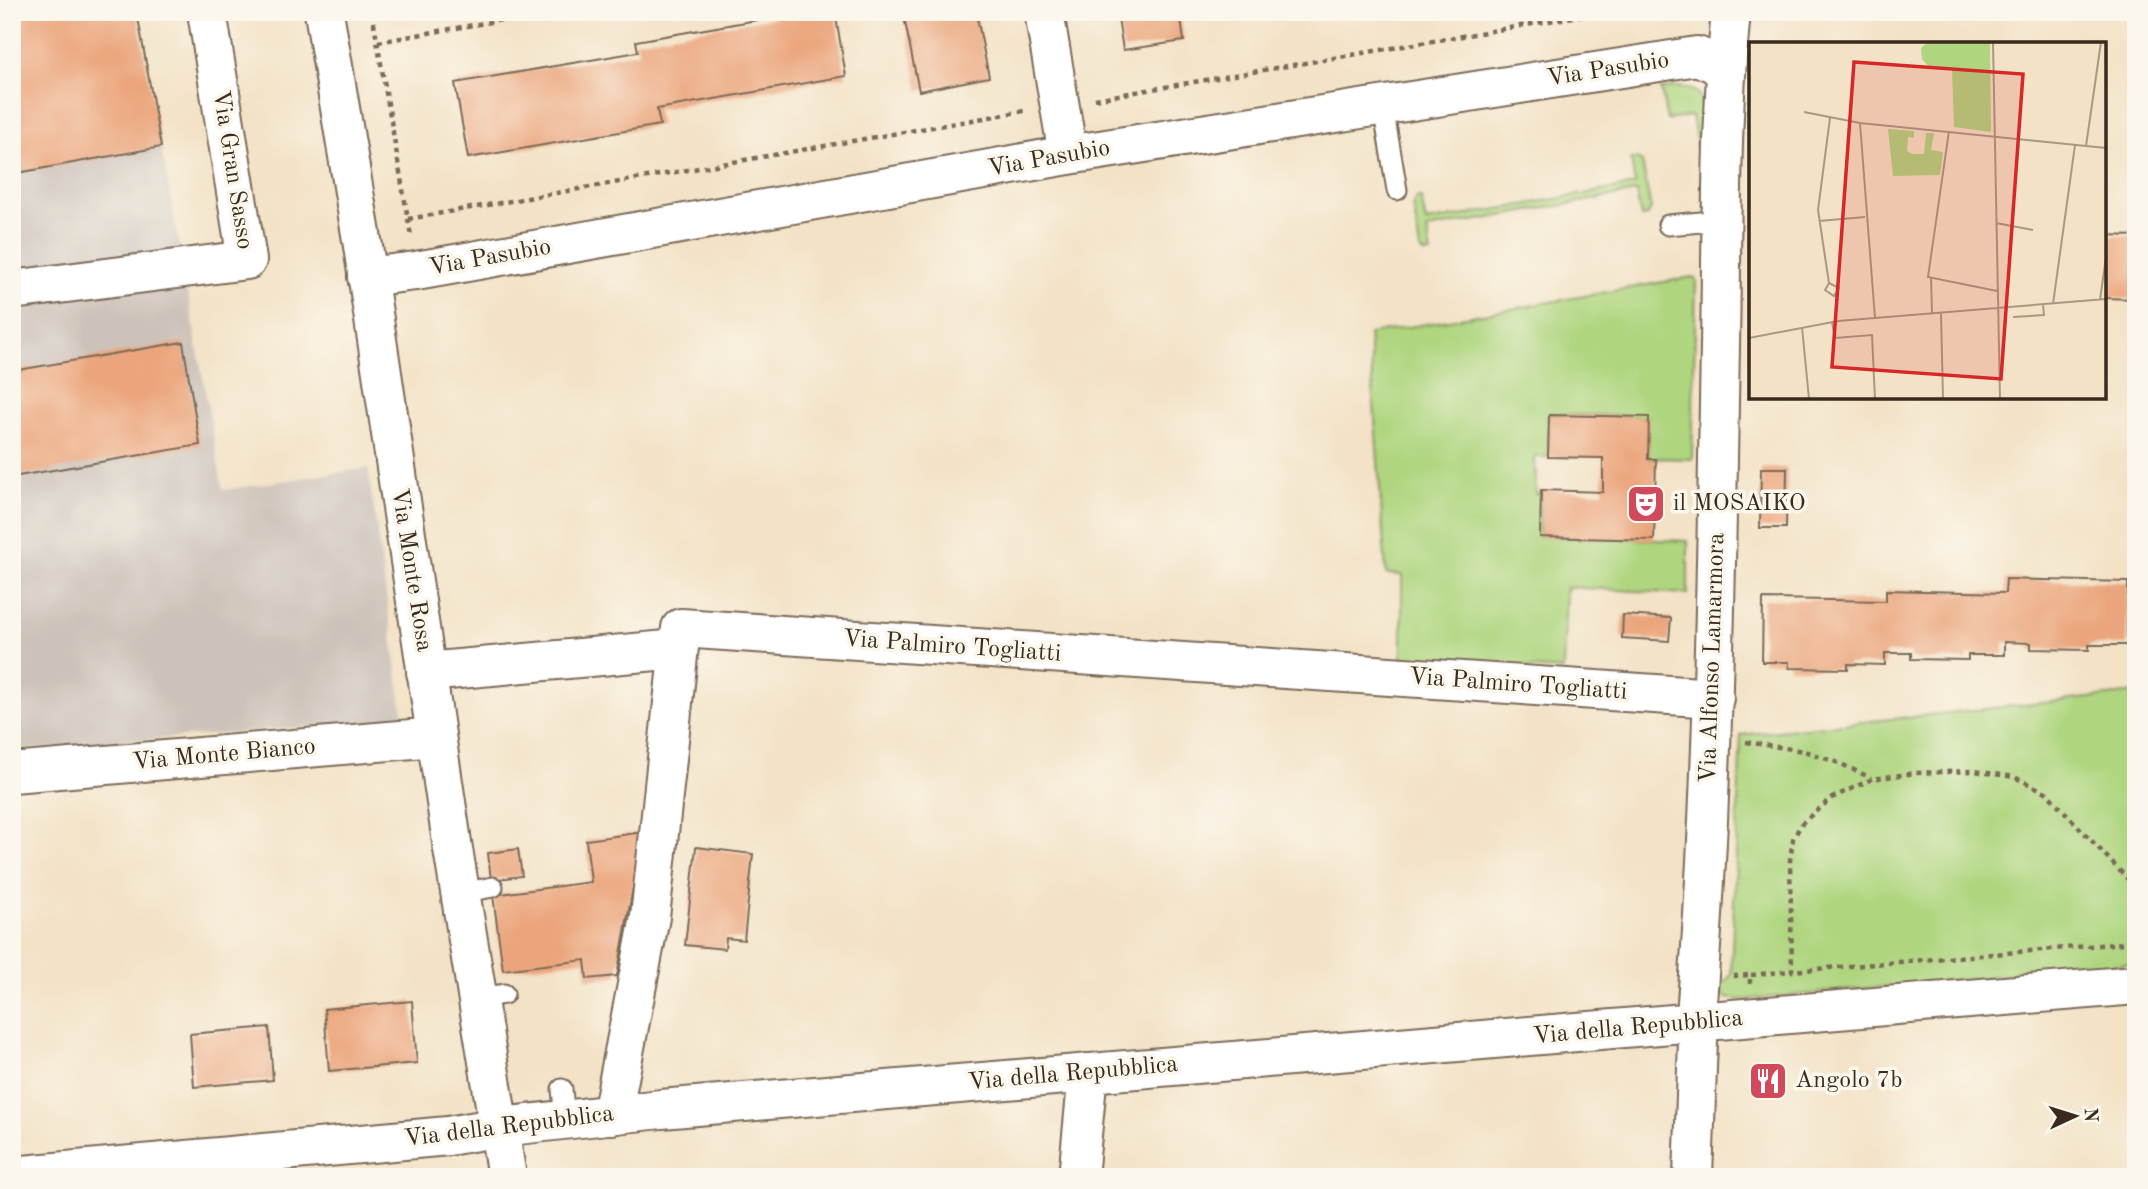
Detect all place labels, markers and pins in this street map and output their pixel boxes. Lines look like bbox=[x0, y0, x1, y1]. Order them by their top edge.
theatre icon: il MOSAIKO bbox=[1625, 483, 1667, 525]
place label: il MOSAIKO bbox=[1673, 492, 1806, 516]
restaurant icon: Angolo 7b bbox=[1747, 1060, 1789, 1102]
place label: Angolo 7b bbox=[1795, 1069, 1902, 1093]

